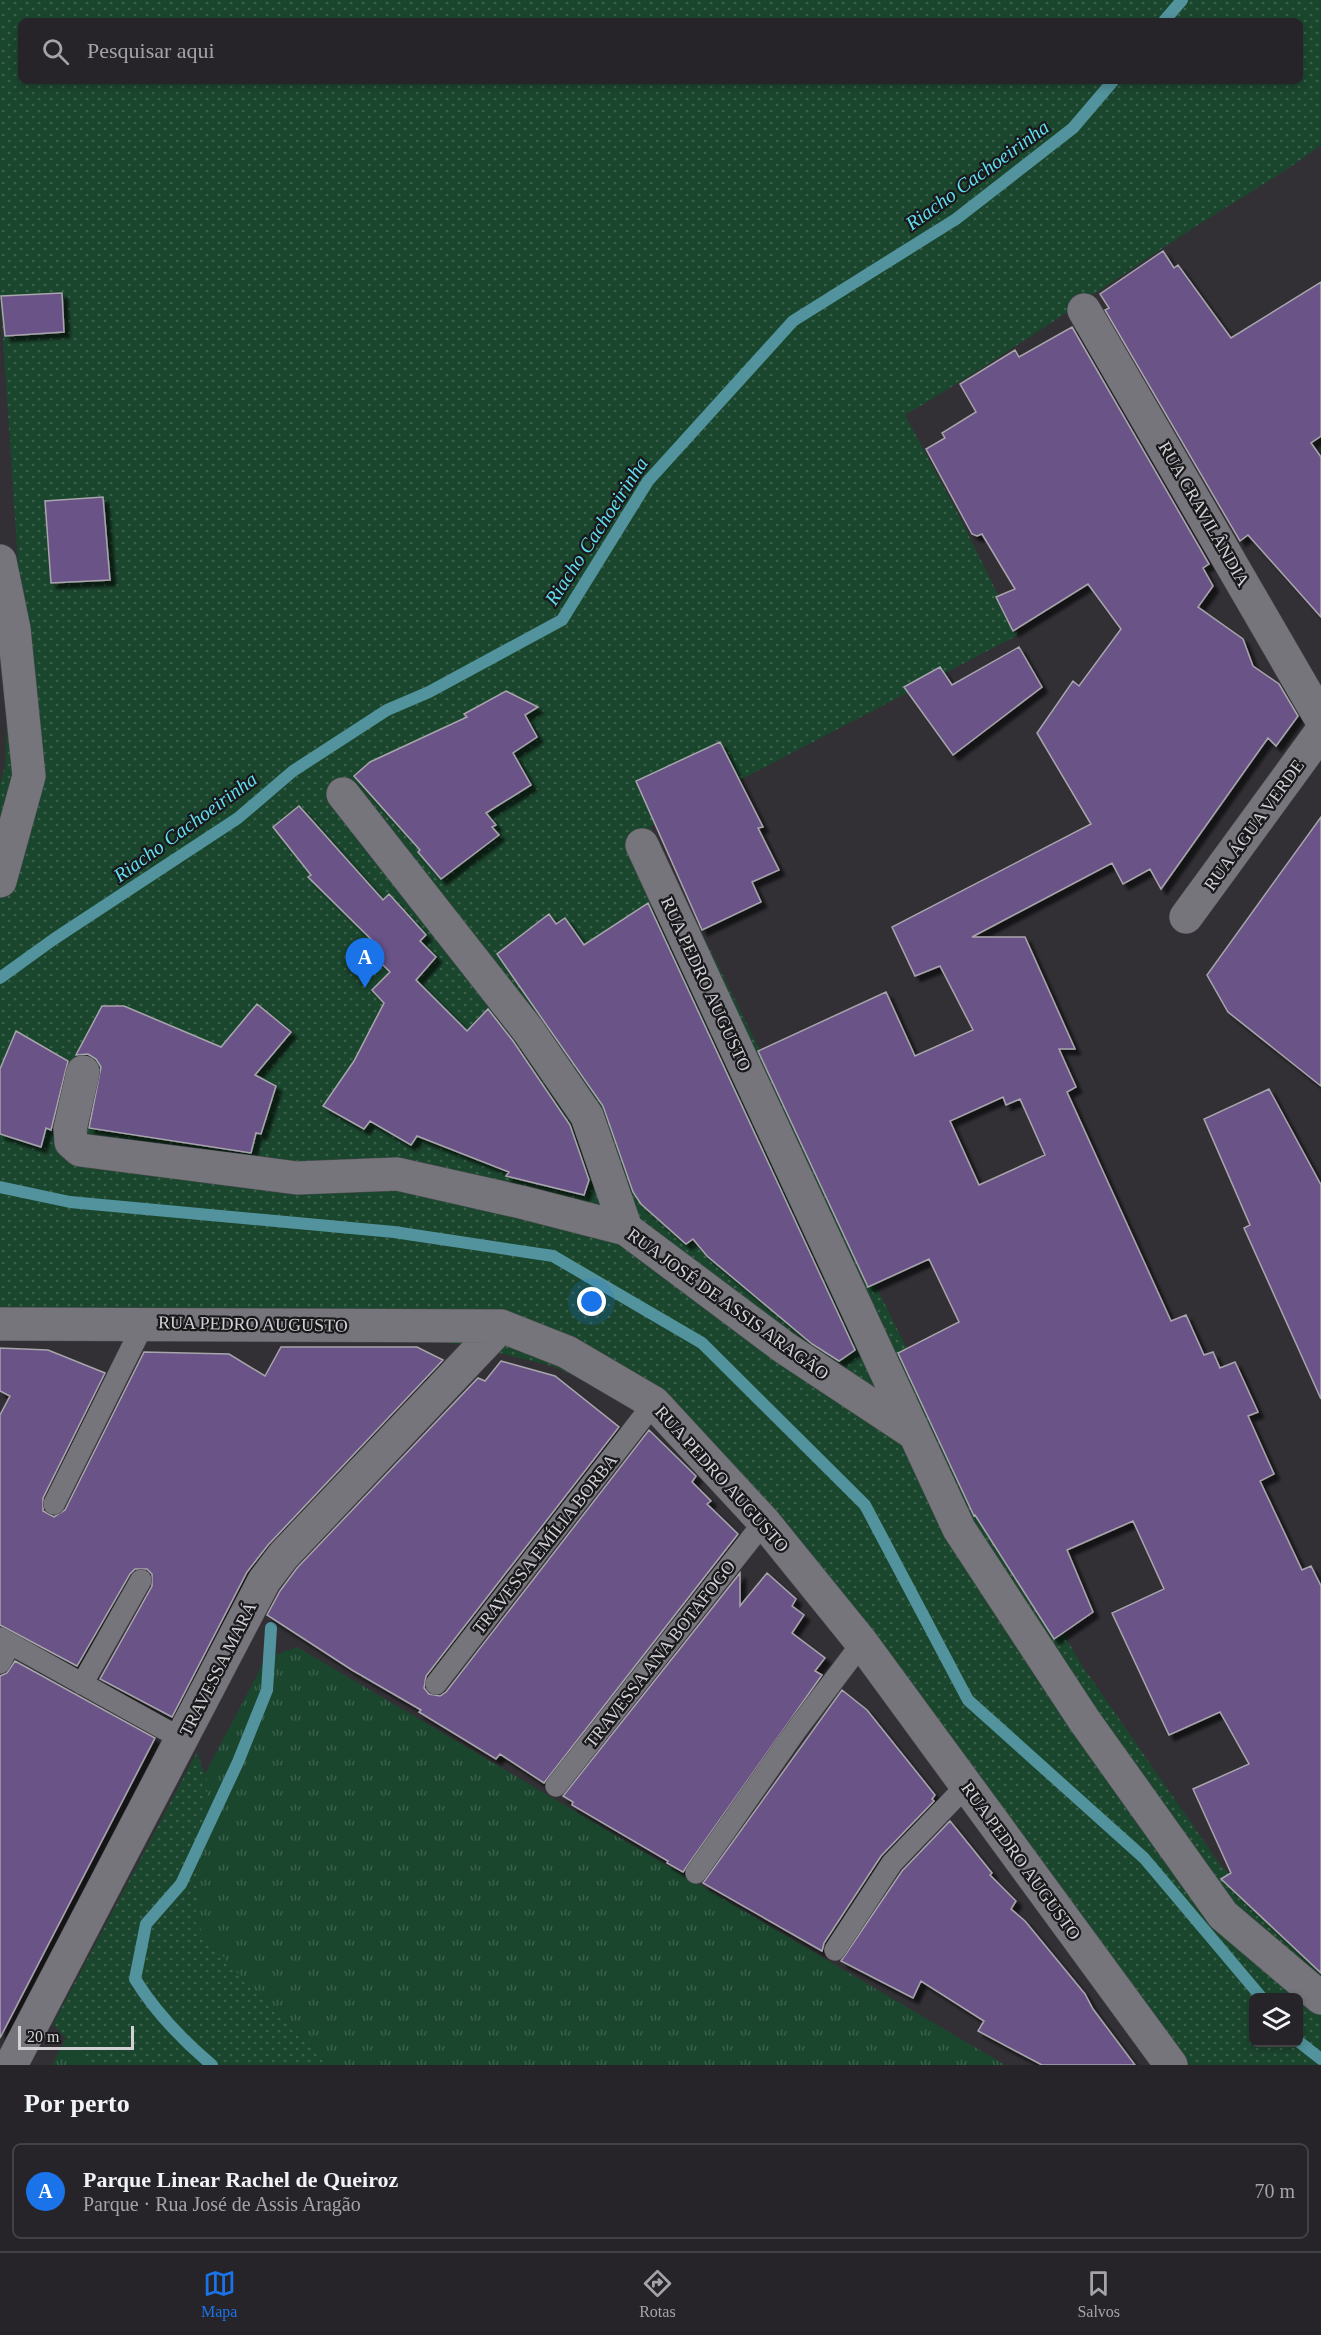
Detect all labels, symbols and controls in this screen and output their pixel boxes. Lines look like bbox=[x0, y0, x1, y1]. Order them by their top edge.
search box bbox=[18, 18, 1303, 84]
icon: search bbox=[39, 35, 72, 68]
text: Pesquisar aqui bbox=[87, 38, 215, 63]
water label: Riacho Cachoeirinha bbox=[900, 116, 1053, 235]
street label: RUA CRAVILÂNDIA bbox=[1154, 437, 1255, 590]
water label: Riacho Cachoeirinha bbox=[539, 453, 652, 610]
street label: RUA ÁGUA VERDE bbox=[1199, 755, 1308, 894]
water label: Riacho Cachoeirinha bbox=[108, 768, 261, 887]
street label: RUA PEDRO AUGUSTO bbox=[657, 894, 755, 1074]
pin: A bbox=[346, 938, 385, 988]
street label: RUA JOSÉ DE ASSIS ARAGÃO bbox=[623, 1223, 833, 1384]
your location bbox=[577, 1287, 606, 1316]
street label: RUA PEDRO AUGUSTO bbox=[158, 1312, 348, 1336]
street label: RUA PEDRO AUGUSTO bbox=[651, 1402, 793, 1556]
street label: TRAVESSA EMÍLIA BORBA bbox=[468, 1449, 621, 1638]
street label: TRAVESSA ANA BOTAFOGO bbox=[581, 1556, 739, 1752]
street label: TRAVESSA MARÁ bbox=[175, 1598, 261, 1740]
street label: RUA PEDRO AUGUSTO bbox=[957, 1778, 1085, 1944]
map controls bbox=[1249, 1993, 1303, 2047]
button: layers bbox=[1249, 1993, 1303, 2047]
scale bar bbox=[18, 2023, 134, 2050]
text: 20 m bbox=[27, 2028, 59, 2045]
text: Por perto bbox=[24, 2089, 130, 2118]
text: Parque Linear Rachel de Queiroz bbox=[83, 2167, 398, 2192]
text: A bbox=[38, 2180, 53, 2202]
text: 70 m bbox=[1254, 2180, 1295, 2202]
text: Parque · Rua José de Assis Aragão bbox=[83, 2193, 361, 2215]
tab: Mapa bbox=[201, 2267, 237, 2321]
tab: Rotas bbox=[639, 2267, 676, 2321]
tab: Salvos bbox=[1077, 2267, 1120, 2321]

